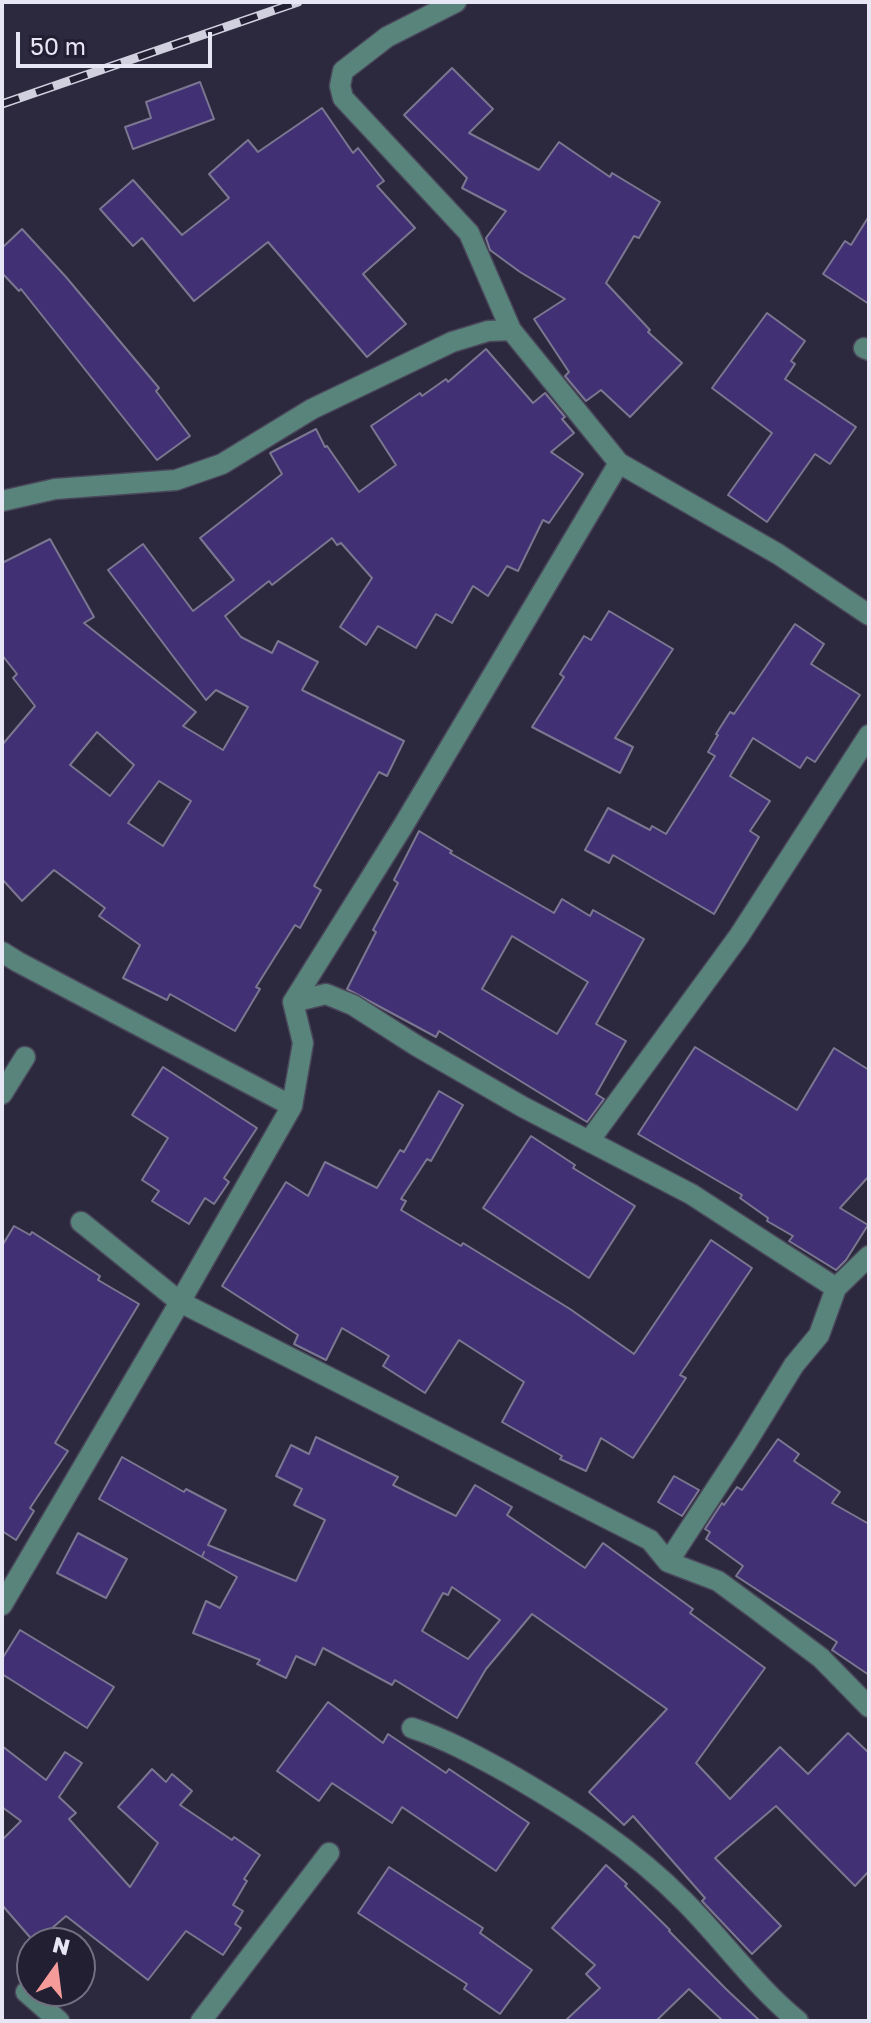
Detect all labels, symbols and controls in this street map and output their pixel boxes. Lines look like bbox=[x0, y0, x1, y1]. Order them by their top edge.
scale bar bbox=[20, 16, 216, 66]
text: 50 m bbox=[30, 31, 86, 60]
north arrow bbox=[16, 1927, 96, 2007]
text: N bbox=[50, 1930, 73, 1960]

